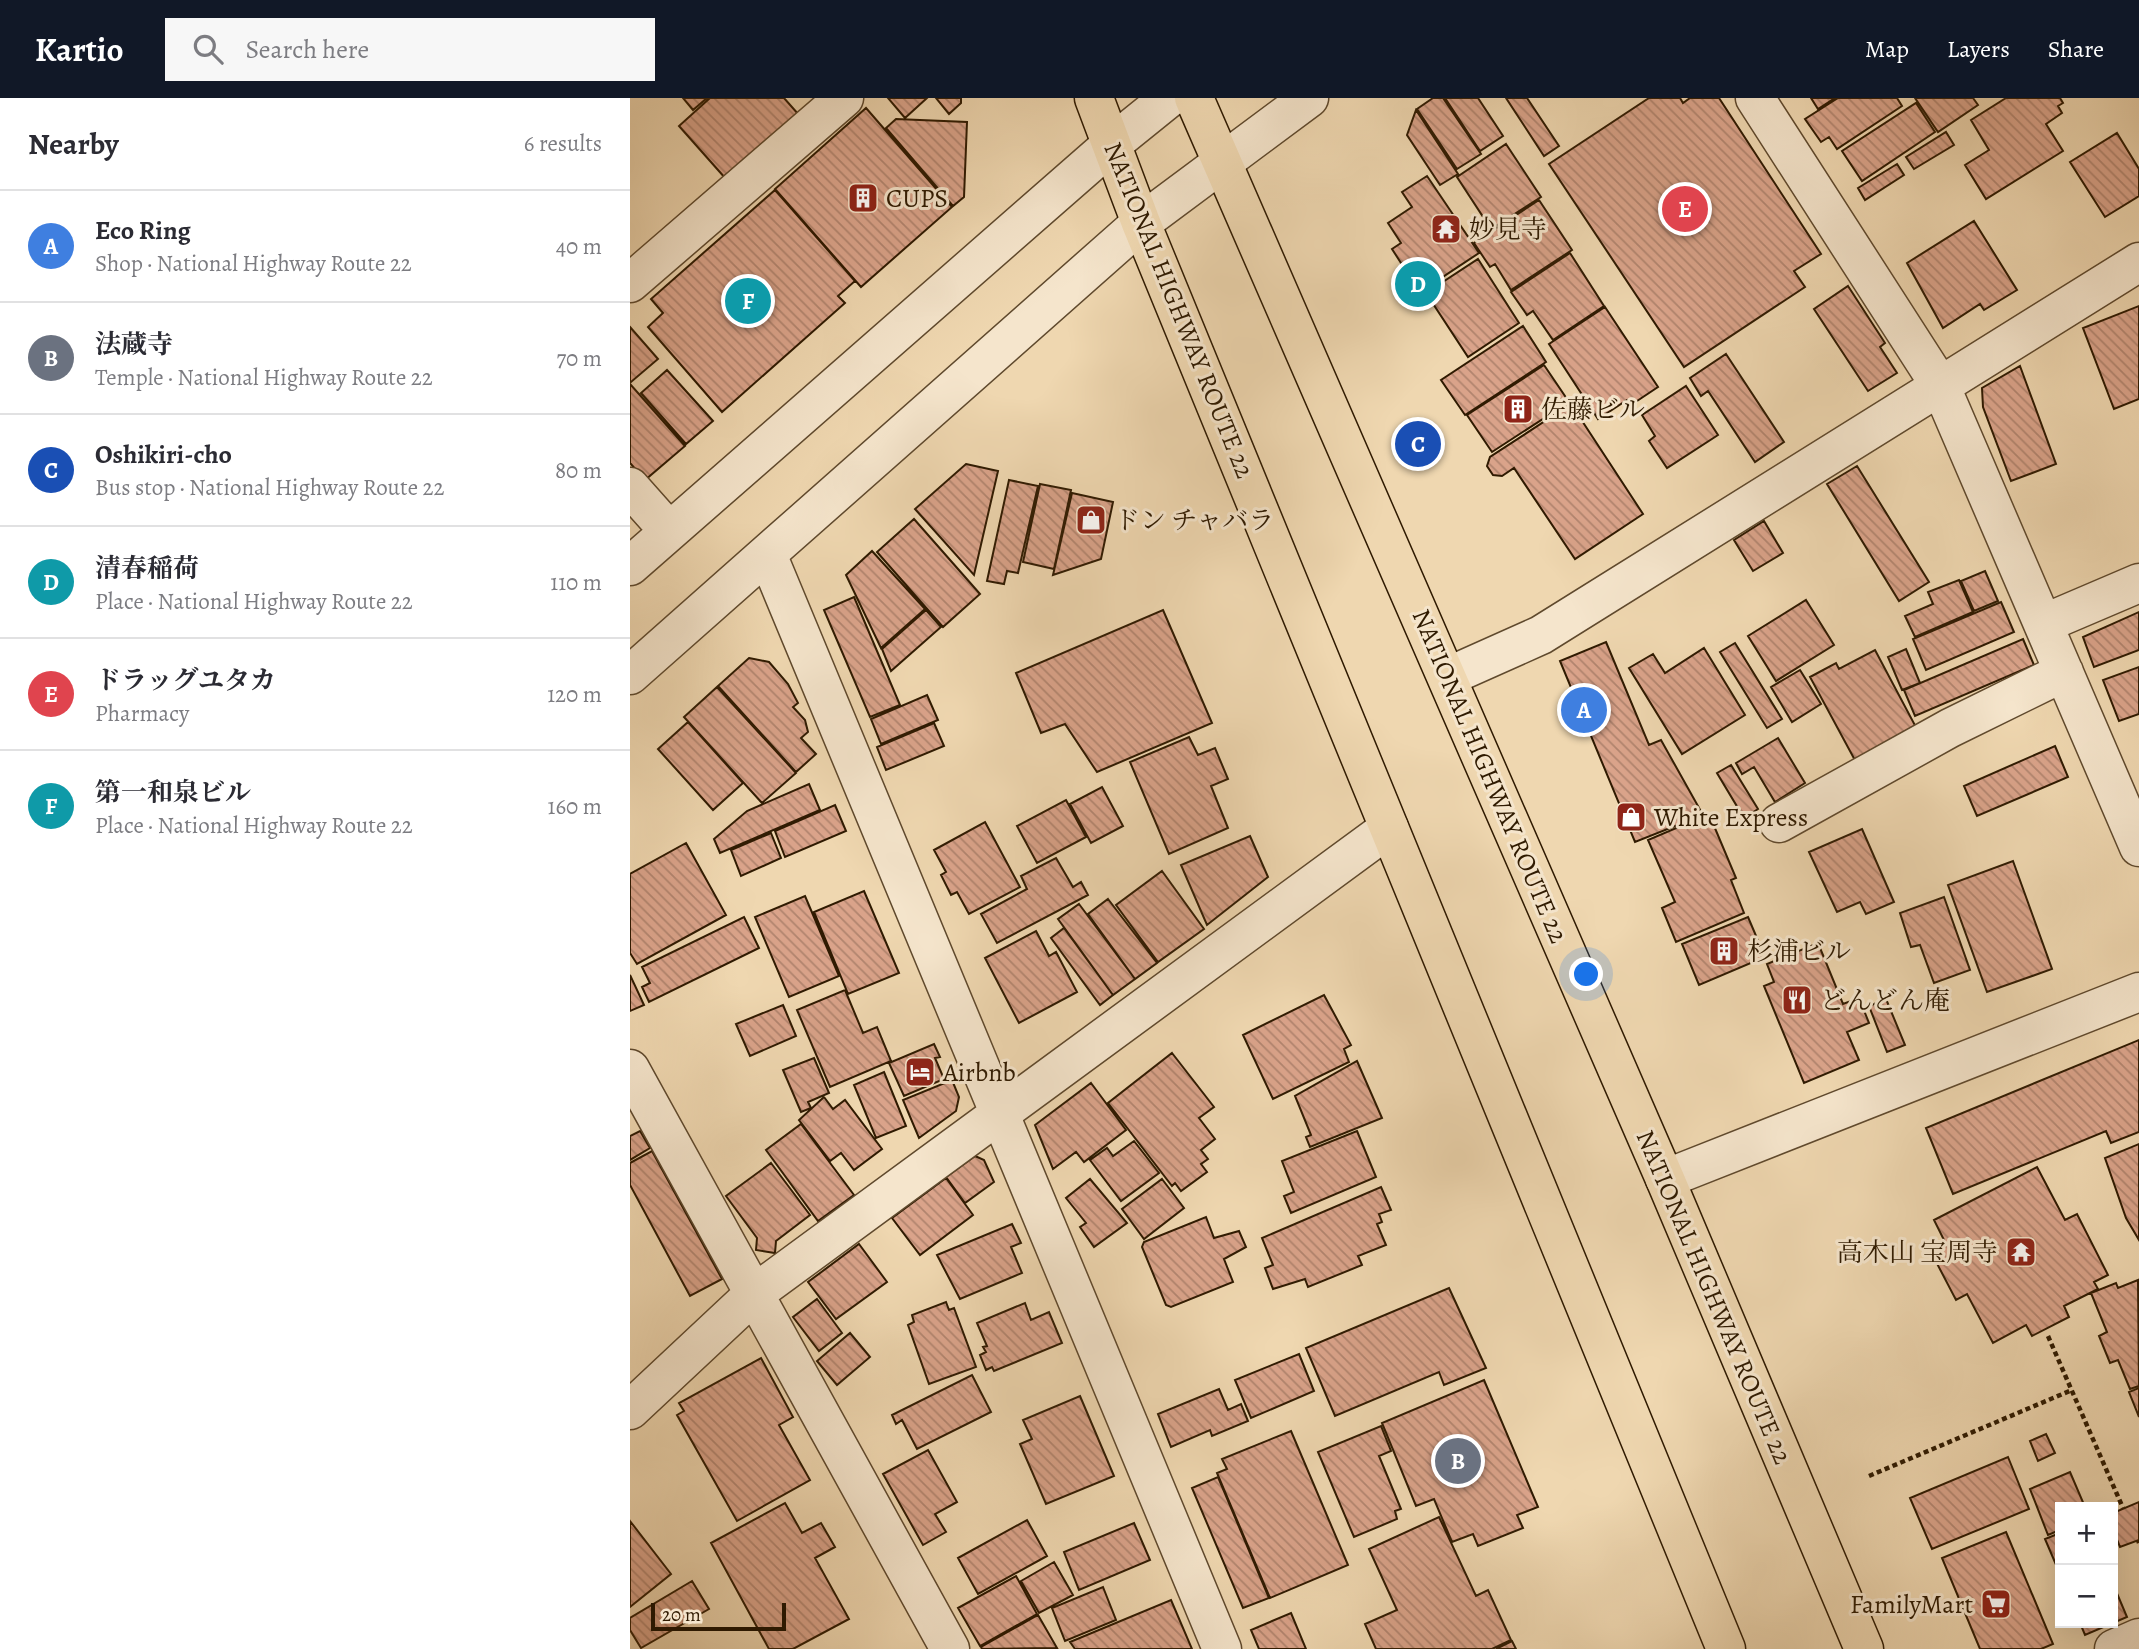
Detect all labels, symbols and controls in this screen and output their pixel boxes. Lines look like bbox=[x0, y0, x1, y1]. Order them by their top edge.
search box bbox=[165, 18, 655, 81]
text: Kartio bbox=[35, 27, 123, 72]
icon: search bbox=[189, 30, 227, 68]
text: Search here bbox=[245, 32, 369, 67]
text: Map bbox=[1865, 33, 1909, 65]
text: Layers bbox=[1947, 33, 2010, 65]
text: Share bbox=[2048, 33, 2104, 65]
text: Nearby bbox=[28, 124, 119, 164]
text: 6 results bbox=[524, 128, 602, 159]
street label: NATIONAL HIGHWAY ROUTE 22 bbox=[1095, 137, 1263, 483]
building icon: CUPS bbox=[846, 181, 880, 215]
place label: CUPS bbox=[886, 181, 948, 216]
pin: E bbox=[1662, 183, 1708, 235]
temple icon: 妙見寺 bbox=[1429, 212, 1463, 246]
place label: 妙見寺 bbox=[1469, 212, 1547, 247]
text: Eco Ring bbox=[95, 213, 191, 248]
text: A bbox=[44, 231, 58, 262]
text: 40 m bbox=[556, 231, 602, 262]
text: Shop · National Highway Route 22 bbox=[95, 248, 412, 279]
pin: D bbox=[1395, 258, 1441, 310]
pin: F bbox=[725, 275, 771, 327]
text: 法蔵寺 bbox=[95, 327, 173, 362]
text: B bbox=[44, 343, 58, 374]
text: 70 m bbox=[556, 343, 602, 374]
text: Temple · National Highway Route 22 bbox=[95, 362, 433, 393]
building icon: 佐藤ビル bbox=[1501, 392, 1535, 426]
place label: 佐藤ビル bbox=[1541, 392, 1645, 427]
pin: C bbox=[1395, 418, 1441, 470]
text: Oshikiri-cho bbox=[95, 437, 232, 472]
text: C bbox=[44, 455, 58, 486]
text: 80 m bbox=[555, 455, 602, 486]
text: Bus stop · National Highway Route 22 bbox=[95, 472, 444, 503]
shop icon: ドン チャバラ bbox=[1074, 503, 1108, 537]
place label: ドン チャバラ bbox=[1114, 503, 1274, 538]
text: 清春稲荷 bbox=[95, 551, 199, 586]
text: D bbox=[43, 567, 59, 598]
text: 110 m bbox=[550, 567, 602, 598]
text: Place · National Highway Route 22 bbox=[95, 586, 413, 617]
street label: NATIONAL HIGHWAY ROUTE 22 bbox=[1404, 604, 1576, 948]
text: ドラッグユタカ bbox=[95, 663, 276, 698]
text: E bbox=[44, 679, 58, 710]
text: 120 m bbox=[547, 679, 602, 710]
pin: A bbox=[1561, 684, 1607, 736]
text: Pharmacy bbox=[95, 698, 189, 729]
text: 第一和泉ビル bbox=[95, 775, 251, 810]
text: F bbox=[45, 791, 57, 822]
text: 160 m bbox=[548, 791, 602, 822]
shop icon: White Express bbox=[1614, 800, 1648, 834]
place label: White Express bbox=[1653, 800, 1808, 835]
text: Place · National Highway Route 22 bbox=[95, 810, 413, 841]
building icon: 杉浦ビル bbox=[1707, 934, 1741, 968]
place label: 杉浦ビル bbox=[1747, 934, 1851, 969]
your location bbox=[1569, 957, 1603, 991]
restaurant icon: どんどん庵 bbox=[1780, 983, 1814, 1017]
place label: どんどん庵 bbox=[1820, 983, 1950, 1018]
hotel icon: Airbnb bbox=[903, 1055, 937, 1089]
place label: Airbnb bbox=[942, 1055, 1016, 1090]
street label: NATIONAL HIGHWAY ROUTE 22 bbox=[1628, 1125, 1800, 1469]
place label: 高木山 宝周寺 bbox=[1837, 1235, 1998, 1270]
temple icon: 高木山 宝周寺 bbox=[2004, 1235, 2038, 1269]
pin: B bbox=[1435, 1435, 1481, 1487]
map controls bbox=[2055, 1502, 2118, 1628]
button: + bbox=[2055, 1502, 2118, 1565]
button: − bbox=[2055, 1565, 2118, 1628]
place label: FamilyMart bbox=[1850, 1587, 1973, 1622]
supermarket icon: FamilyMart bbox=[1979, 1587, 2013, 1621]
scale bar bbox=[651, 1600, 786, 1632]
text: 20 m bbox=[662, 1602, 701, 1628]

